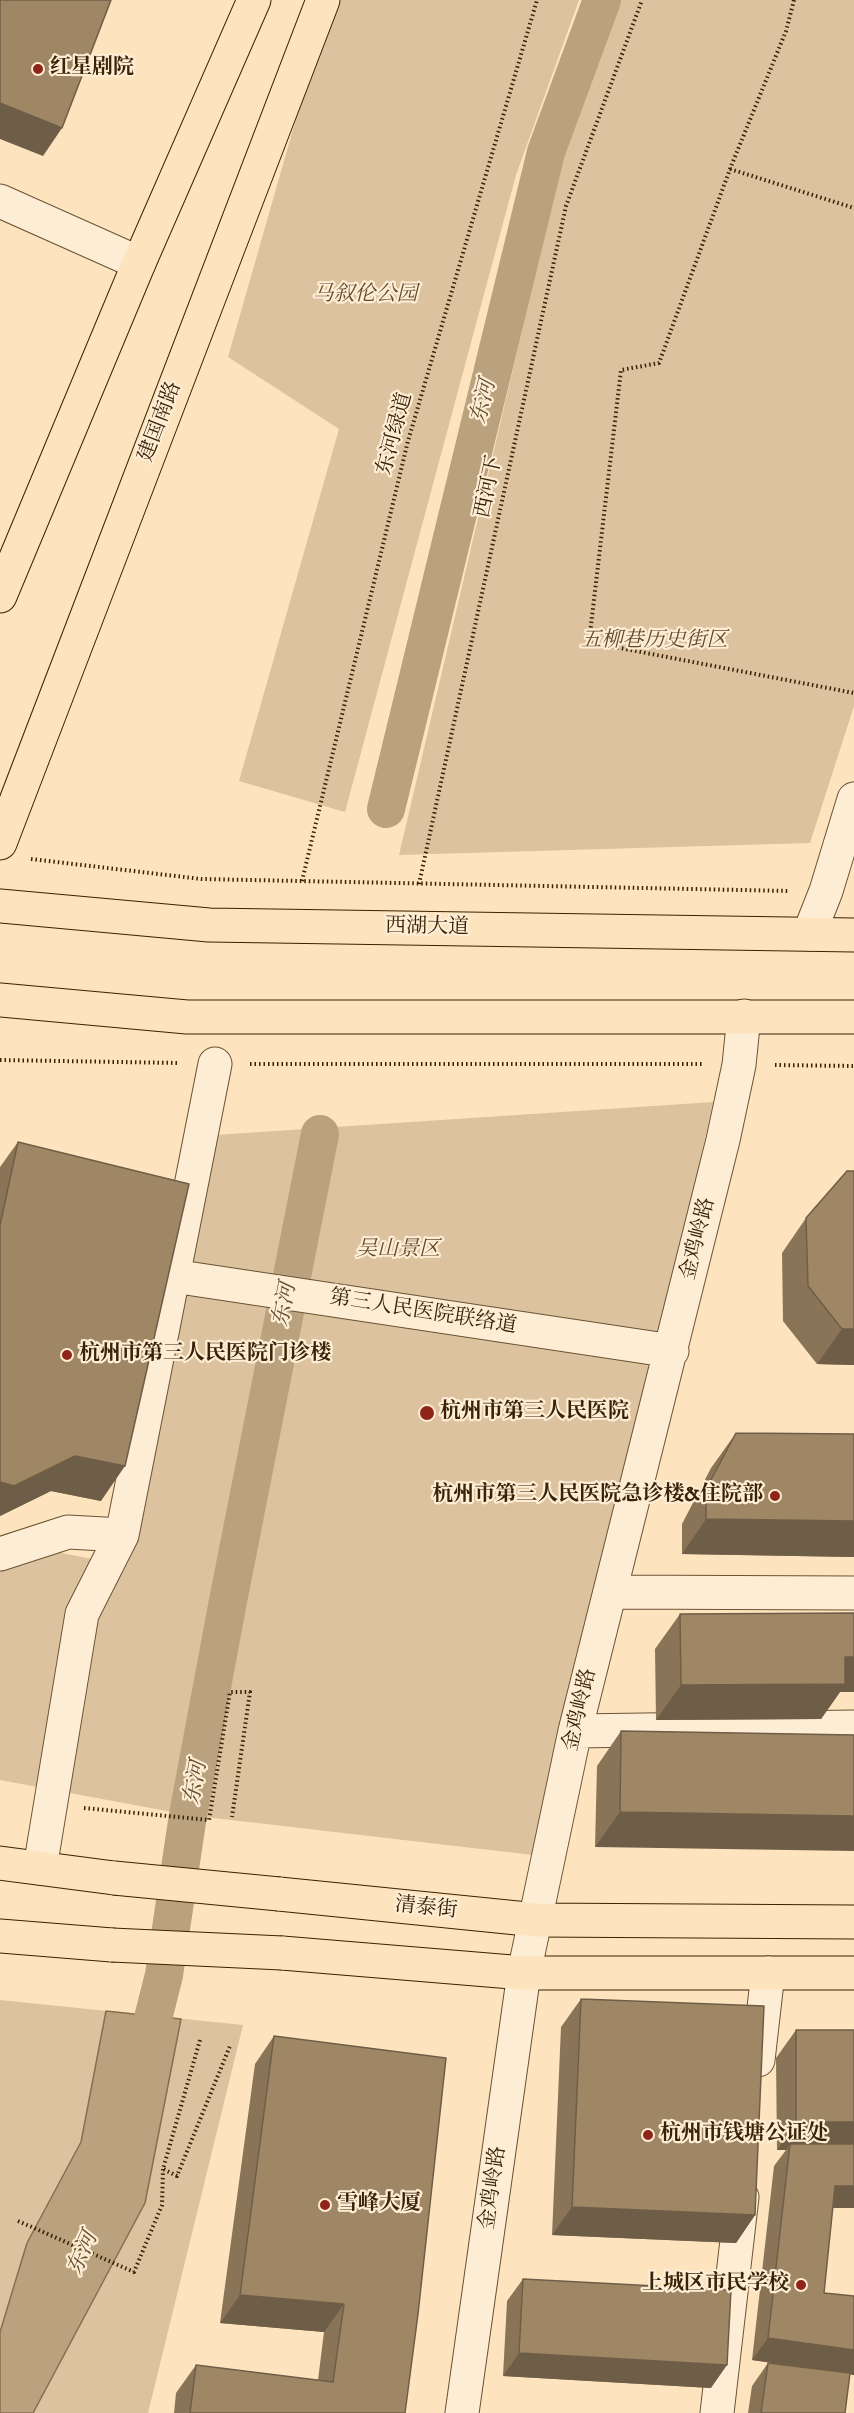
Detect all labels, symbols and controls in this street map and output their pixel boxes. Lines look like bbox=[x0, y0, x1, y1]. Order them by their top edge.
place label: 红星剧院 bbox=[50, 56, 134, 82]
marker: 红星剧院 bbox=[31, 62, 45, 76]
park label: 马叙伦公园 bbox=[313, 283, 417, 309]
water label: 东河 bbox=[467, 377, 503, 427]
street label: 建国南路 bbox=[134, 378, 188, 466]
street label: 东河绿道 bbox=[373, 390, 419, 478]
street label: 西河下 bbox=[471, 454, 509, 520]
park label: 五柳巷历史街区 bbox=[581, 629, 727, 655]
street label: 西湖大道 bbox=[385, 915, 469, 941]
street label: 金鸡岭路 bbox=[677, 1195, 721, 1283]
park label: 吴山景区 bbox=[356, 1238, 440, 1264]
water label: 东河 bbox=[269, 1281, 303, 1329]
street label: 第三人民医院联络道 bbox=[328, 1286, 518, 1340]
place label: 杭州市第三人民医院门诊楼 bbox=[79, 1342, 331, 1368]
marker: 杭州市第三人民医院门诊楼 bbox=[60, 1348, 74, 1362]
place label: 杭州市第三人民医院 bbox=[440, 1400, 629, 1426]
marker: 杭州市第三人民医院 bbox=[418, 1404, 436, 1422]
place label: 杭州市第三人民医院急诊楼&住院部 bbox=[432, 1483, 763, 1509]
marker: 杭州市第三人民医院急诊楼&住院部 bbox=[768, 1489, 782, 1503]
street label: 金鸡岭路 bbox=[559, 1666, 603, 1754]
water label: 东河 bbox=[180, 1759, 214, 1807]
street label: 清泰街 bbox=[393, 1893, 459, 1925]
place label: 杭州市钱塘公证处 bbox=[660, 2122, 828, 2148]
marker: 杭州市钱塘公证处 bbox=[641, 2128, 655, 2142]
street label: 金鸡岭路 bbox=[476, 2145, 512, 2231]
place label: 雪峰大厦 bbox=[337, 2192, 421, 2218]
marker: 雪峰大厦 bbox=[318, 2198, 332, 2212]
water label: 东河 bbox=[63, 2229, 105, 2279]
place label: 上城区市民学校 bbox=[642, 2272, 789, 2298]
marker: 上城区市民学校 bbox=[794, 2278, 808, 2292]

